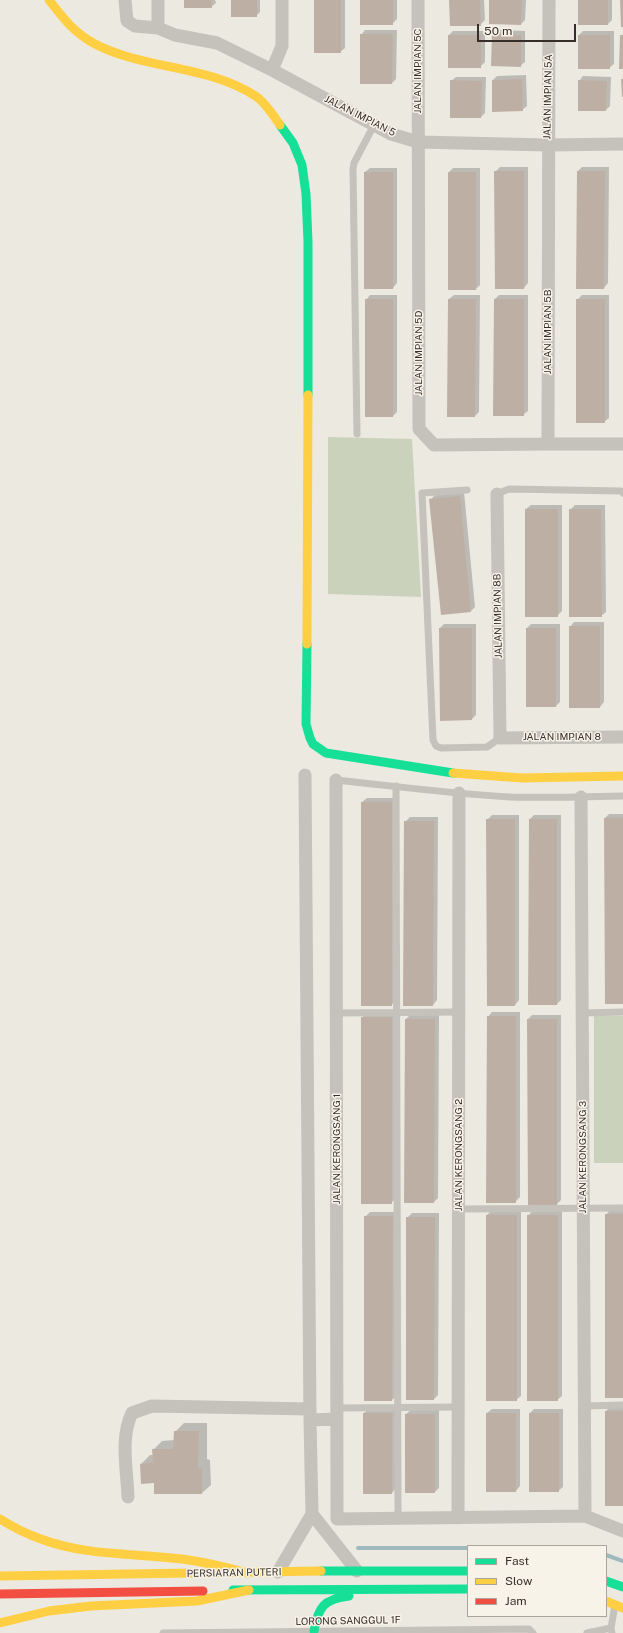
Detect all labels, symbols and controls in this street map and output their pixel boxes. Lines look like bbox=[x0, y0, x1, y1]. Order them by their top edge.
scale bar bbox=[479, 16, 578, 42]
text: 50 m bbox=[484, 24, 512, 38]
street label: JALAN IMPIAN 5C bbox=[412, 29, 424, 113]
street label: JALAN IMPIAN 5A bbox=[541, 54, 555, 140]
street label: JALAN IMPIAN 5 bbox=[323, 93, 397, 139]
street label: JALAN IMPIAN 5B bbox=[542, 290, 554, 374]
street label: JALAN IMPIAN 5D bbox=[413, 311, 425, 395]
street label: JALAN IMPIAN 8B bbox=[491, 574, 505, 658]
street label: JALAN IMPIAN 8 bbox=[523, 731, 601, 743]
street label: JALAN KERONGSANG 1 bbox=[331, 1094, 343, 1204]
street label: JALAN KERONGSANG 2 bbox=[453, 1099, 465, 1211]
street label: JALAN KERONGSANG 3 bbox=[577, 1101, 589, 1213]
legend bbox=[467, 1545, 607, 1617]
text: Fast bbox=[505, 1554, 529, 1568]
street label: PERSIARAN PUTERI bbox=[186, 1566, 282, 1580]
text: Slow bbox=[505, 1574, 532, 1588]
text: Jam bbox=[505, 1594, 527, 1608]
street label: LORONG SANGGUL 1F bbox=[295, 1614, 401, 1628]

